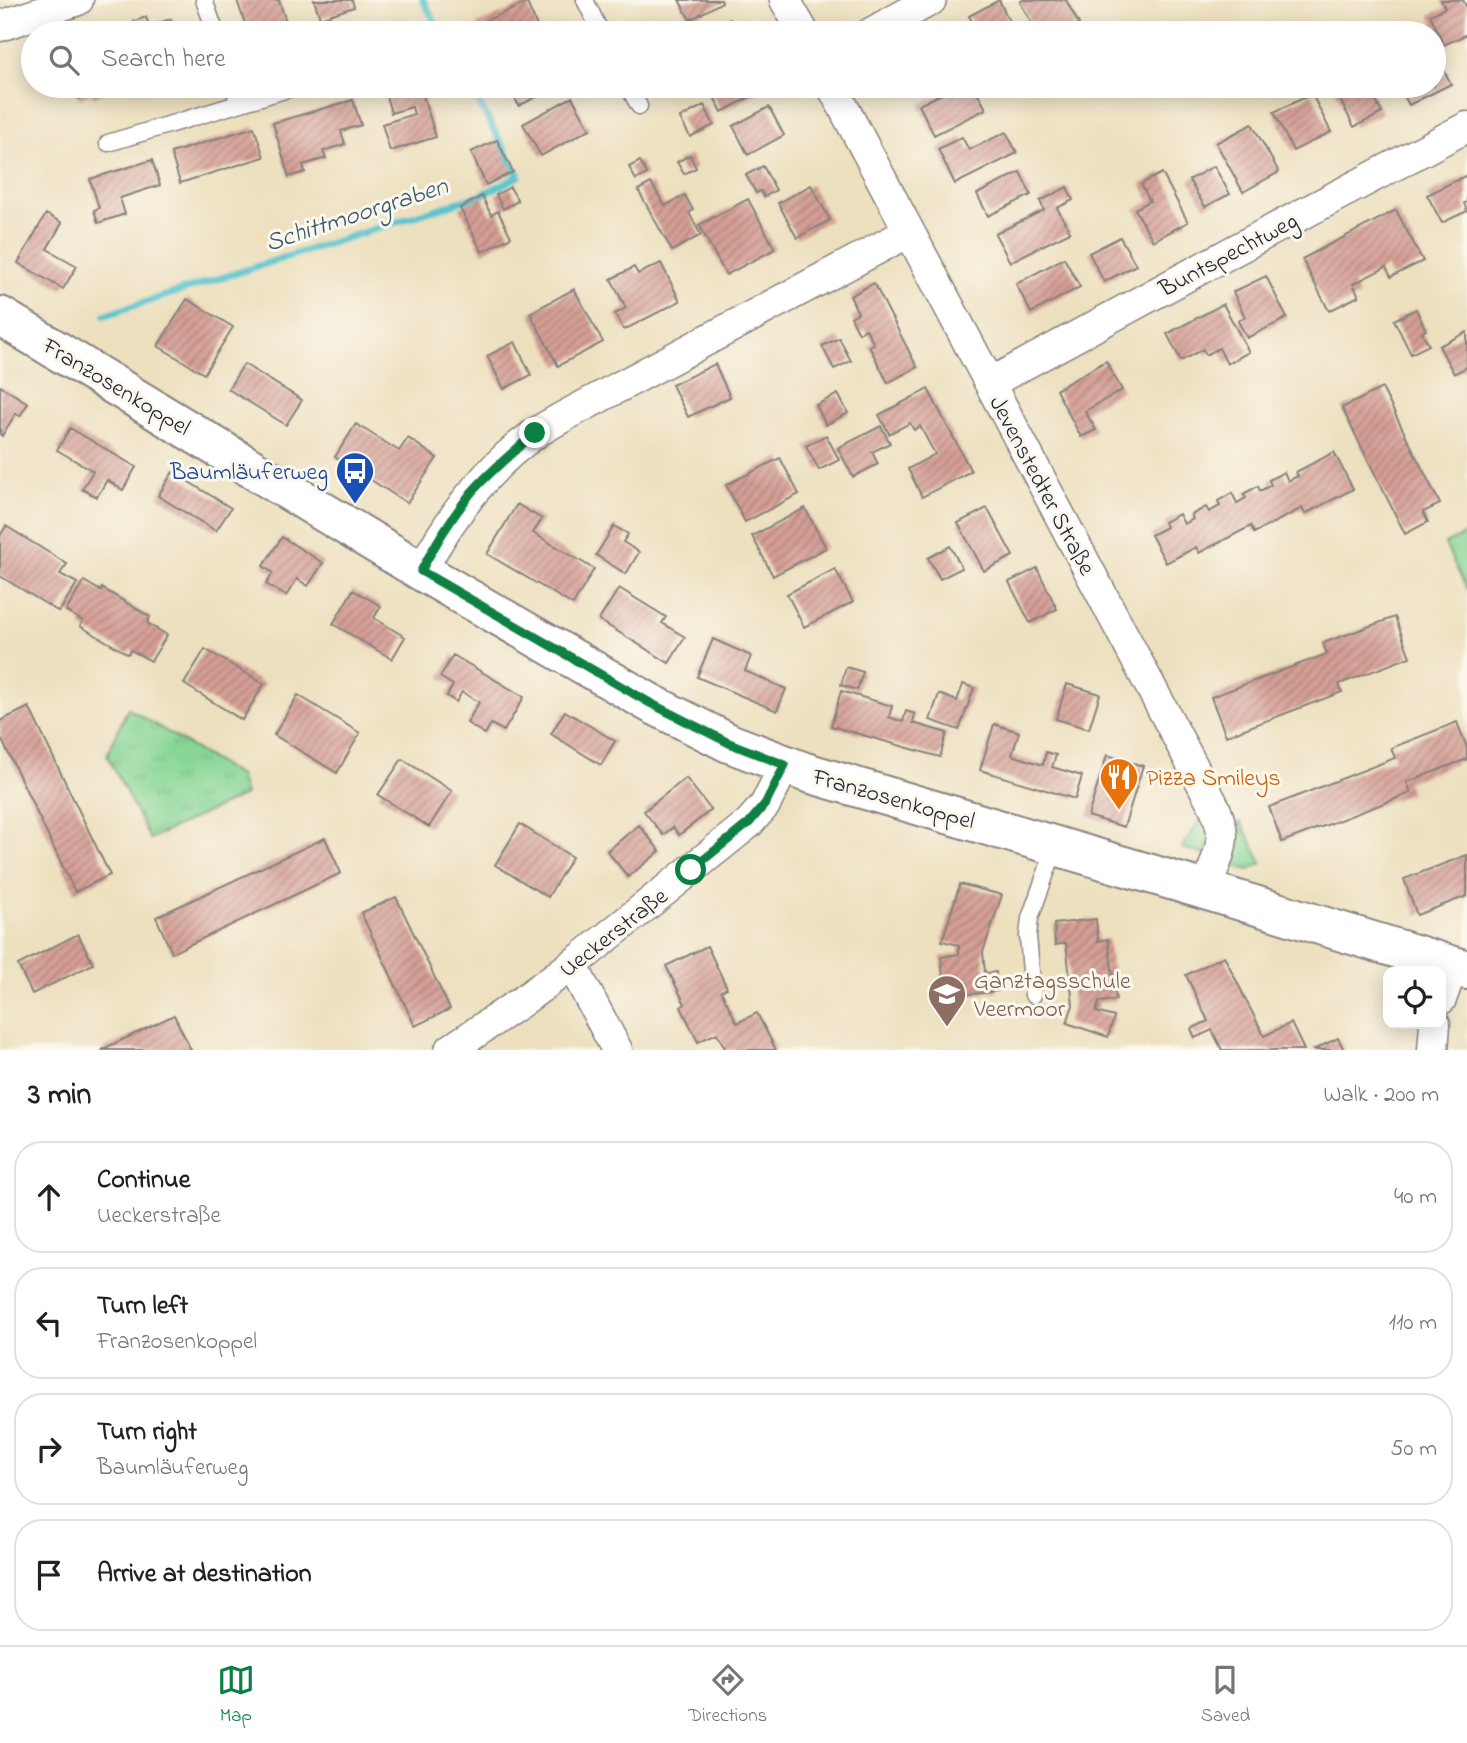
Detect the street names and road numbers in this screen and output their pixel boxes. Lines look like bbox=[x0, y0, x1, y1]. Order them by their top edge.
street label: Buntspechtweg bbox=[1152, 205, 1305, 308]
street label: Franzosenkoppel bbox=[34, 330, 196, 446]
street label: Jevenstedter Straße bbox=[979, 390, 1103, 582]
street label: Franzosenkoppel bbox=[807, 760, 978, 840]
street label: Ueckerstraße bbox=[553, 880, 676, 988]

